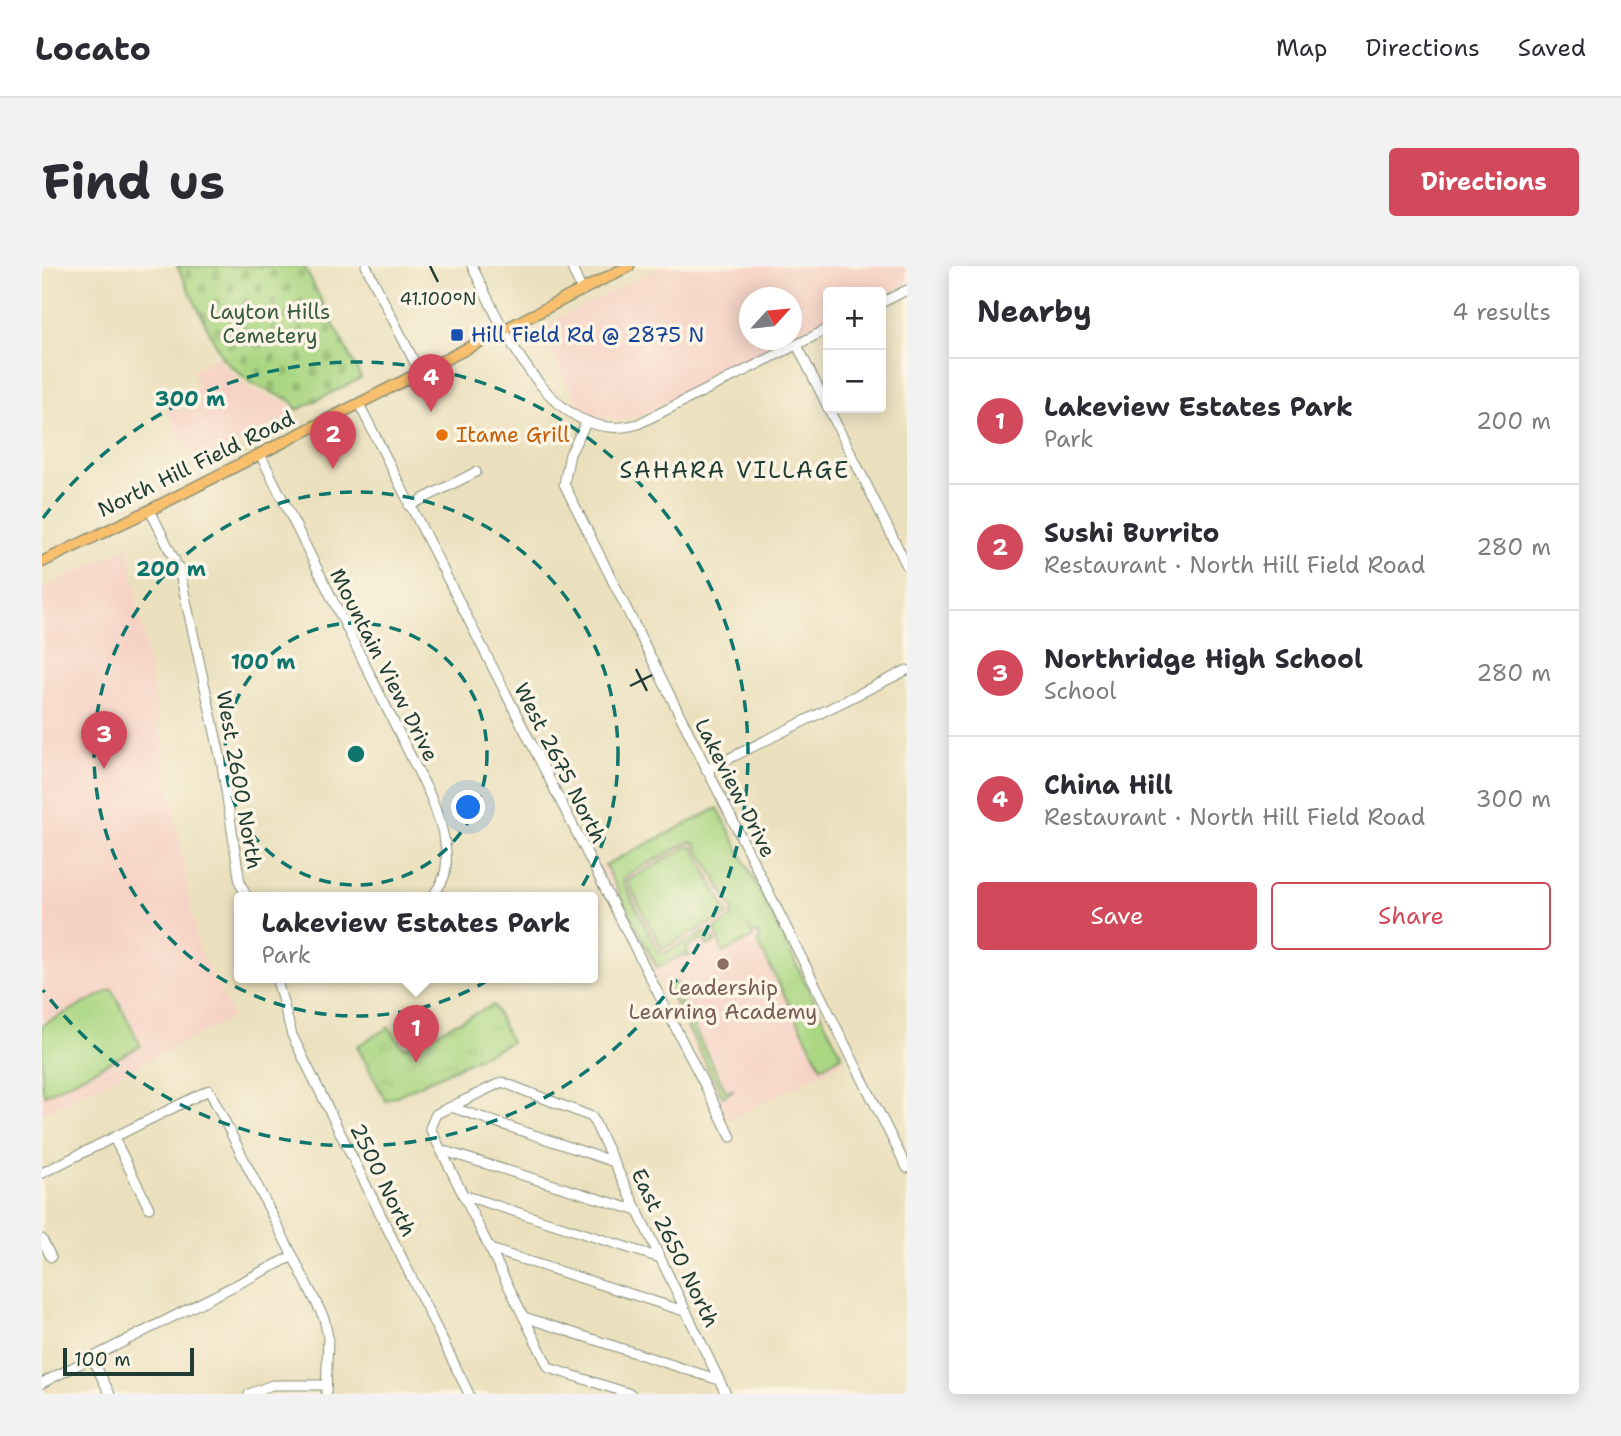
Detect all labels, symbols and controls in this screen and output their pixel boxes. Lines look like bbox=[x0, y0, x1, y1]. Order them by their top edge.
text: Locato bbox=[35, 26, 151, 71]
text: Map bbox=[1276, 32, 1327, 64]
text: Directions bbox=[1365, 32, 1480, 64]
text: Saved bbox=[1518, 32, 1586, 64]
button: Directions bbox=[1389, 148, 1579, 216]
text: Find us bbox=[42, 149, 225, 215]
text: 41.100°N bbox=[400, 287, 476, 311]
north arrow bbox=[739, 287, 802, 350]
map controls bbox=[823, 287, 886, 413]
button: + bbox=[823, 287, 886, 350]
text: Nearby bbox=[977, 291, 1092, 332]
text: 4 results bbox=[1452, 297, 1551, 327]
park label: Layton Hills Cemetery bbox=[210, 298, 330, 350]
place label: Hill Field Rd @ 2875 N bbox=[471, 321, 704, 349]
marker: Hill Field Rd @ 2875 N bbox=[449, 327, 465, 343]
button: − bbox=[823, 350, 886, 413]
pin: 4 bbox=[408, 354, 454, 412]
text: 300 m bbox=[155, 385, 225, 413]
text: Lakeview Estates Park bbox=[1044, 389, 1353, 424]
street label: North Hill Field Road bbox=[93, 404, 299, 524]
text: 1 bbox=[995, 406, 1005, 436]
text: 200 m bbox=[1476, 406, 1551, 436]
pin: 2 bbox=[310, 411, 356, 469]
place label: Itame Grill bbox=[456, 421, 570, 449]
text: Park bbox=[1044, 424, 1093, 454]
marker: Itame Grill bbox=[434, 427, 450, 443]
district label: SAHARA VILLAGE bbox=[619, 455, 851, 485]
text: Sushi Burrito bbox=[1044, 515, 1219, 550]
text: 2 bbox=[992, 532, 1008, 562]
text: 280 m bbox=[1476, 532, 1551, 562]
text: Restaurant · North Hill Field Road bbox=[1044, 550, 1425, 580]
text: 200 m bbox=[136, 555, 206, 583]
street label: Mountain View Drive bbox=[323, 564, 445, 766]
text: Northridge High School bbox=[1044, 641, 1363, 676]
text: 100 m bbox=[231, 648, 295, 676]
text: 3 bbox=[992, 658, 1008, 688]
text: 280 m bbox=[1476, 658, 1551, 688]
text: School bbox=[1044, 676, 1116, 706]
street label: West 2675 North bbox=[507, 678, 613, 848]
street label: West 2600 North bbox=[209, 688, 269, 872]
pin: 3 bbox=[81, 711, 127, 769]
street label: Lakeview Drive bbox=[688, 714, 782, 862]
centre of rings bbox=[344, 742, 368, 766]
text: China Hill bbox=[1044, 767, 1173, 802]
text: 4 bbox=[992, 784, 1008, 814]
text: 300 m bbox=[1476, 784, 1551, 814]
your location bbox=[451, 790, 485, 824]
text: Restaurant · North Hill Field Road bbox=[1044, 802, 1425, 832]
button: Save bbox=[977, 882, 1257, 950]
button: Share bbox=[1271, 882, 1551, 950]
popup bbox=[234, 892, 598, 983]
text: Lakeview Estates Park bbox=[262, 905, 570, 940]
text: Park bbox=[262, 940, 311, 970]
marker: Leadership Learning Academy bbox=[715, 956, 731, 972]
place label: Leadership Learning Academy bbox=[629, 974, 817, 1026]
pin: 1 bbox=[393, 1005, 439, 1063]
street label: 2500 North bbox=[343, 1119, 423, 1241]
street label: East 2650 North bbox=[624, 1164, 726, 1332]
scale bar bbox=[63, 1345, 194, 1377]
text: 100 m bbox=[74, 1347, 131, 1372]

